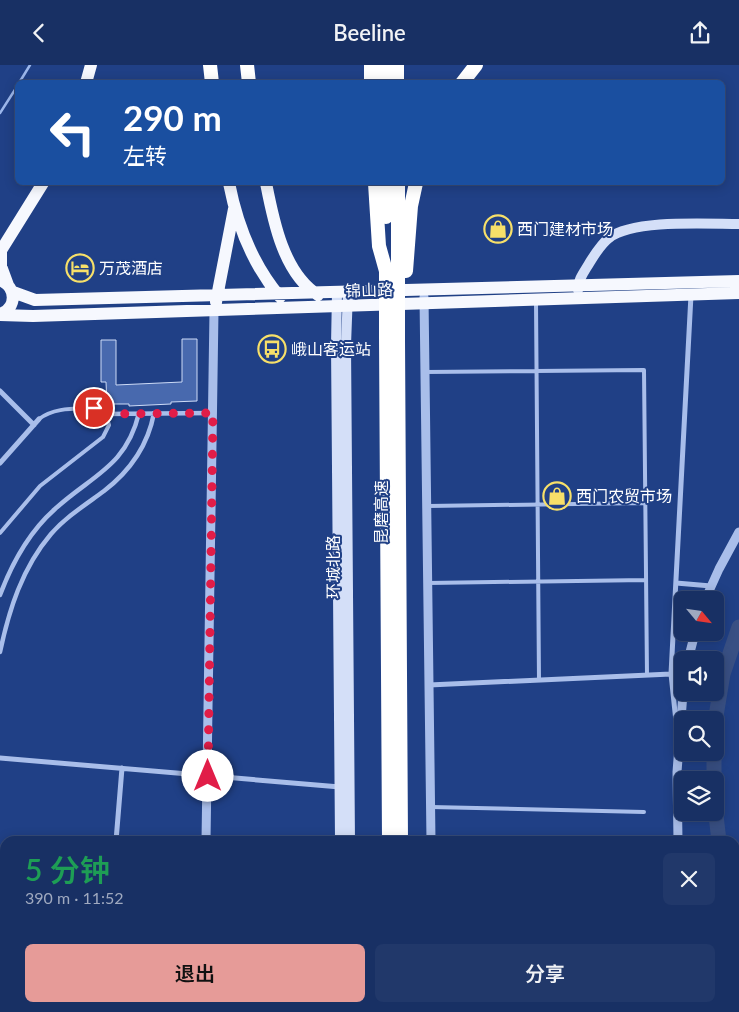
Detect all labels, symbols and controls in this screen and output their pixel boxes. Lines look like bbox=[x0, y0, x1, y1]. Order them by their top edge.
icon: back bbox=[25, 19, 53, 47]
text: Beeline bbox=[333, 19, 406, 46]
icon: share bbox=[686, 19, 714, 47]
text: 290 m bbox=[123, 96, 222, 138]
icon: left bbox=[40, 100, 105, 165]
text: 左转 bbox=[123, 142, 167, 169]
shop icon: 西门建材市场 bbox=[483, 214, 513, 244]
place label: 西门建材市场 bbox=[517, 219, 613, 238]
hotel icon: 万茂酒店 bbox=[65, 253, 95, 283]
place label: 万茂酒店 bbox=[99, 258, 163, 277]
street label: 锦山路 bbox=[345, 279, 393, 300]
bus stop icon: 峨山客运站 bbox=[257, 334, 287, 364]
place label: 峨山客运站 bbox=[291, 339, 371, 358]
pin bbox=[73, 387, 115, 429]
icon: arrive bbox=[80, 394, 108, 422]
street label: 昆磨高速 bbox=[371, 480, 390, 544]
shop icon: 西门农贸市场 bbox=[542, 481, 572, 511]
place label: 西门农贸市场 bbox=[576, 486, 672, 505]
street label: 环城北路 bbox=[323, 535, 342, 599]
north arrow bbox=[674, 591, 724, 641]
map controls bbox=[674, 591, 724, 821]
button: sound bbox=[674, 651, 724, 701]
button: search bbox=[674, 711, 724, 761]
position arrow bbox=[181, 749, 233, 801]
button: layers bbox=[674, 771, 724, 821]
text: 5 分钟 bbox=[25, 851, 110, 887]
button: close bbox=[663, 853, 715, 905]
text: 390 m · 11:52 bbox=[25, 888, 124, 907]
button: 退出 bbox=[25, 944, 365, 1002]
button: 分享 bbox=[375, 944, 715, 1002]

